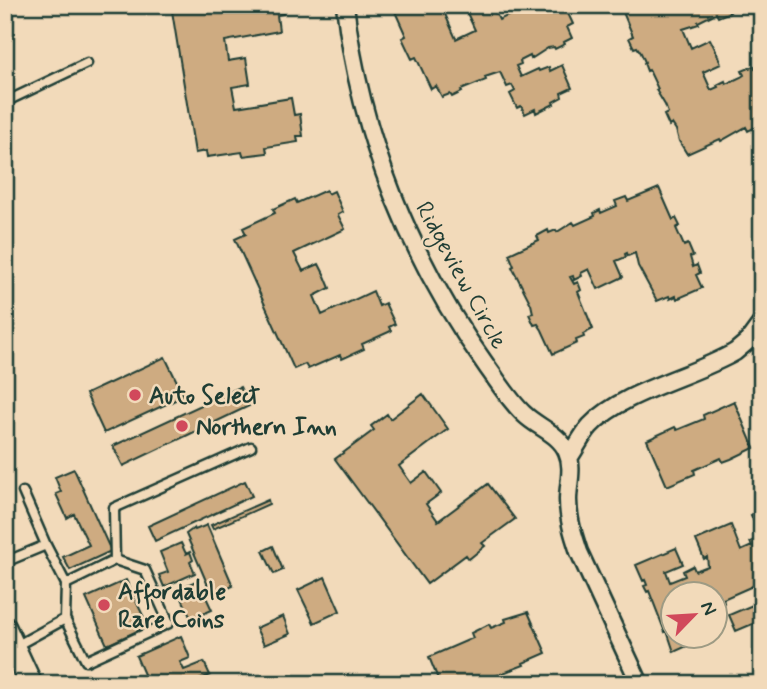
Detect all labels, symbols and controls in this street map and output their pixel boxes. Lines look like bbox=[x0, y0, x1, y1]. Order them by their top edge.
street label: Ridgeview Circle bbox=[406, 196, 514, 356]
place label: Auto Select bbox=[149, 381, 260, 412]
marker: Auto Select bbox=[127, 387, 143, 403]
place label: Northern Inn bbox=[196, 412, 337, 443]
marker: Northern Inn bbox=[174, 418, 190, 434]
place label: Affordable Rare Coins bbox=[118, 577, 226, 636]
north arrow bbox=[658, 580, 728, 650]
marker: Affordable Rare Coins bbox=[96, 597, 112, 613]
text: N bbox=[694, 597, 722, 619]

